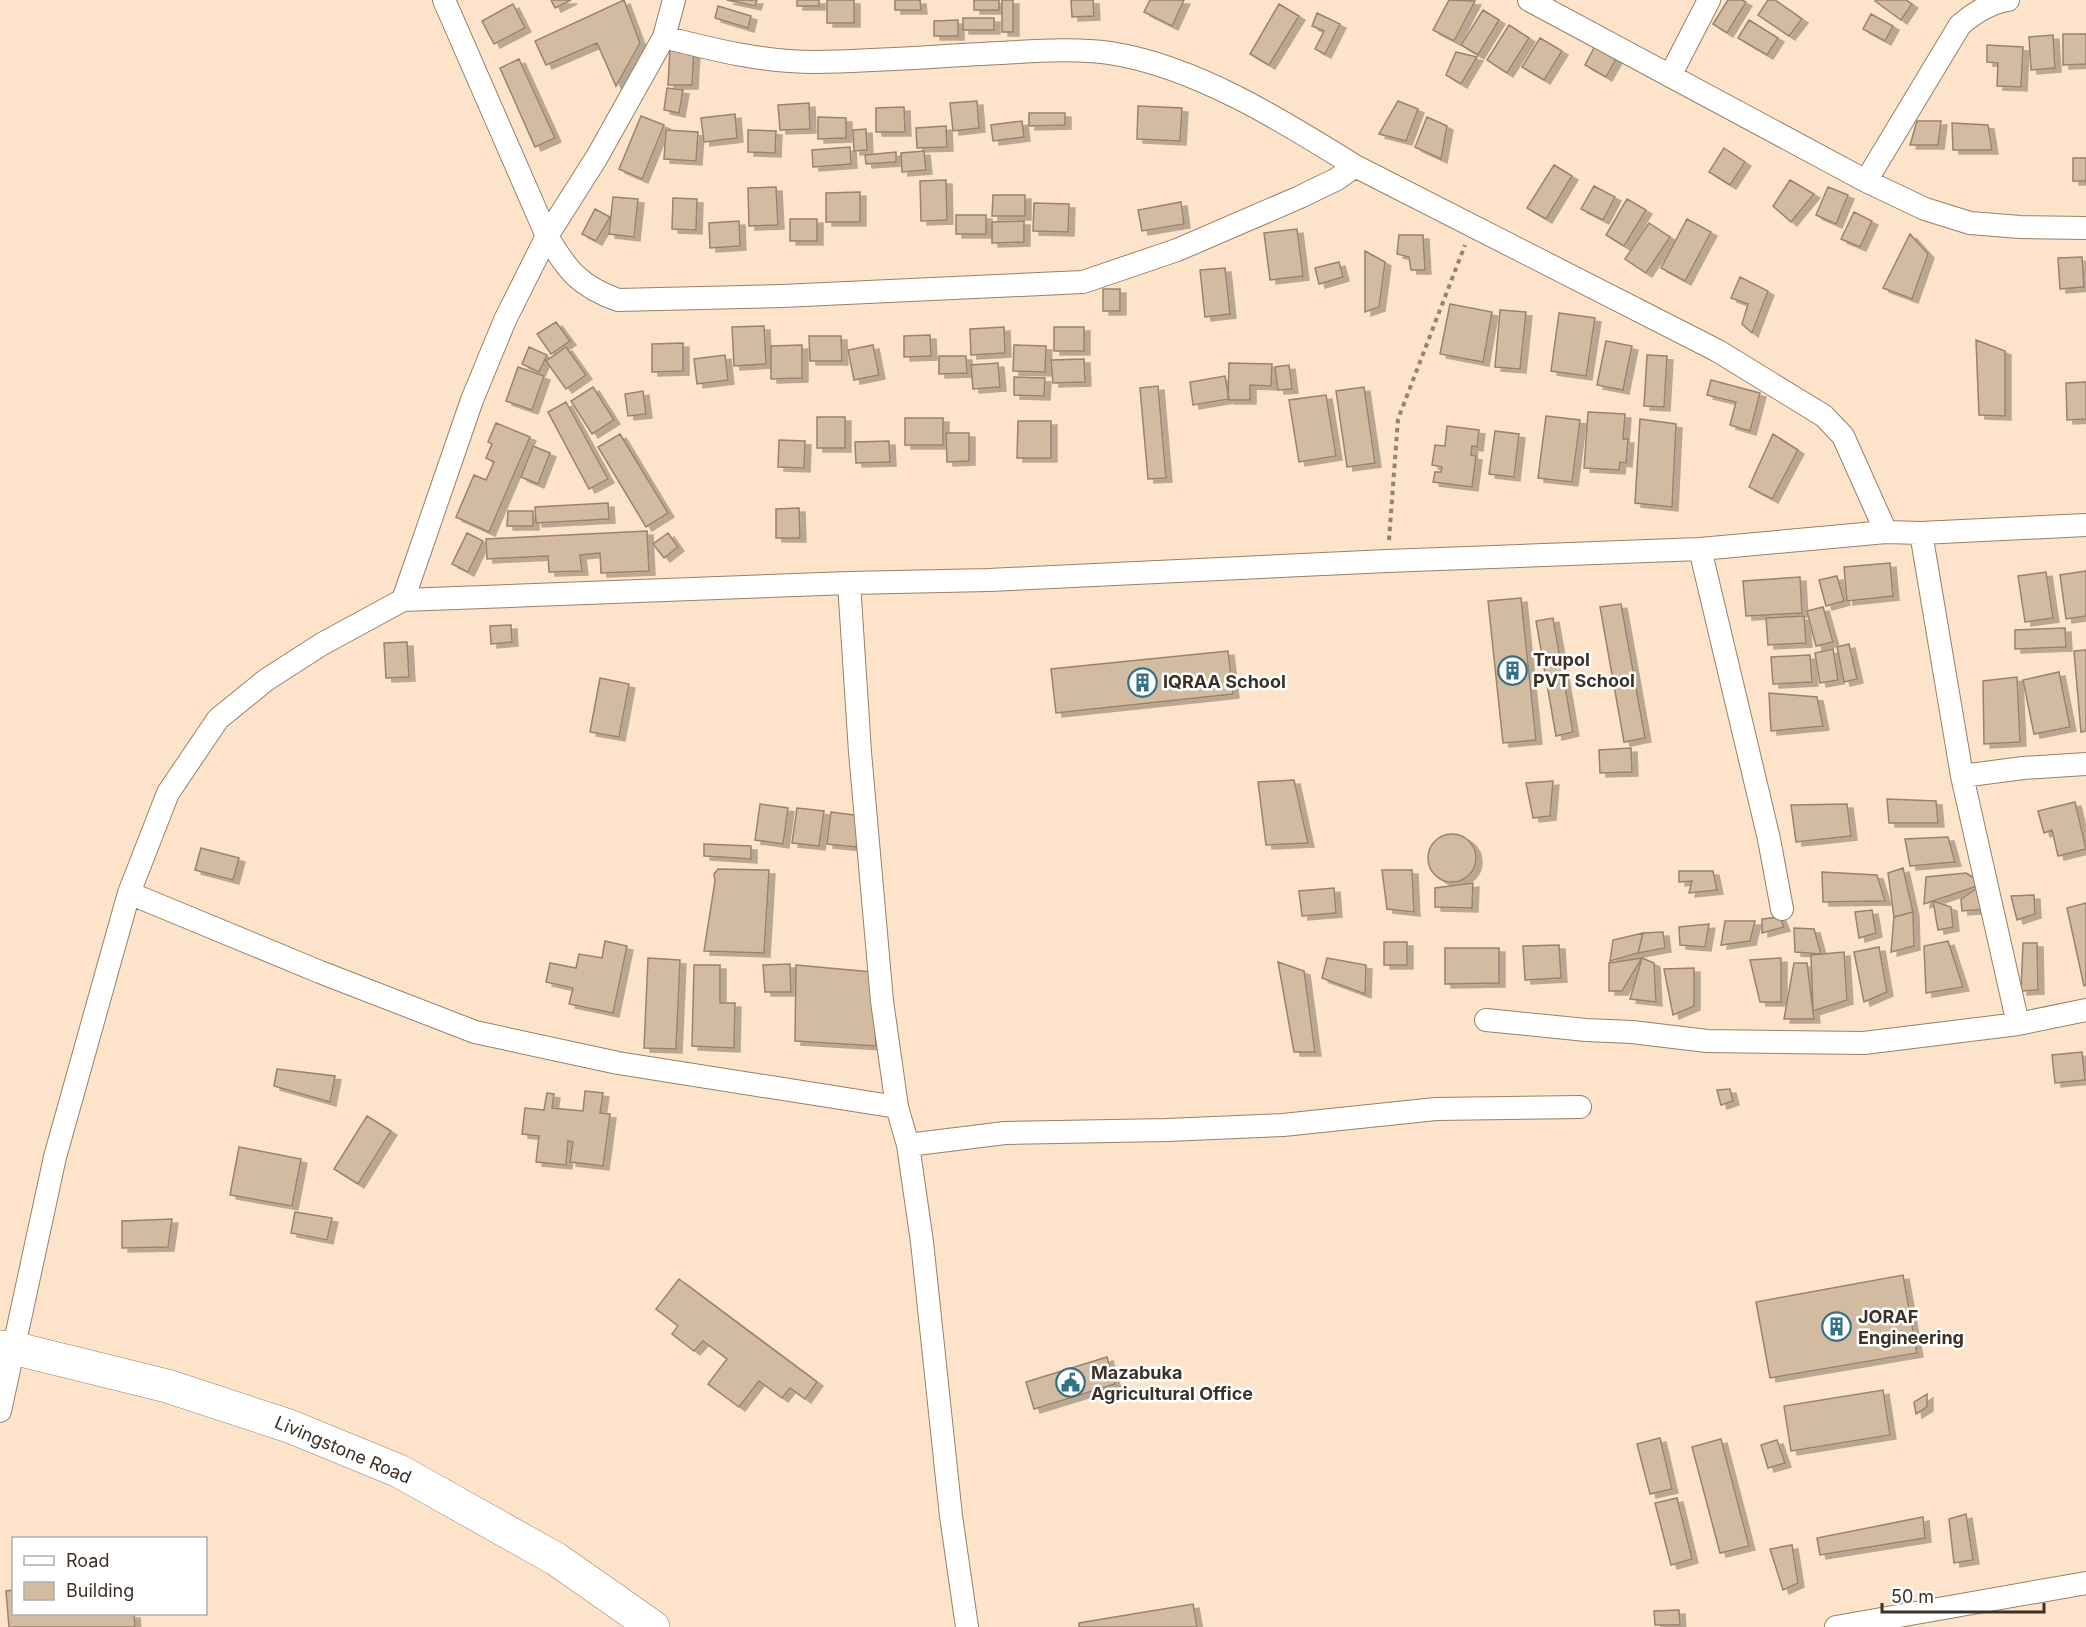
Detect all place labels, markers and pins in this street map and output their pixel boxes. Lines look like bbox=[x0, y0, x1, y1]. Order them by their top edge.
place label: Trupol PVT School bbox=[1533, 649, 1635, 691]
building icon: Trupol PVT School bbox=[1496, 654, 1528, 686]
building icon: IQRAA School bbox=[1126, 666, 1158, 698]
place label: IQRAA School bbox=[1163, 671, 1286, 692]
place label: JORAF Engineering bbox=[1858, 1306, 1964, 1348]
building icon: JORAF Engineering bbox=[1821, 1311, 1853, 1343]
place label: Mazabuka Agricultural Office bbox=[1091, 1362, 1253, 1404]
public building icon: Mazabuka Agricultural Office bbox=[1054, 1367, 1086, 1399]

